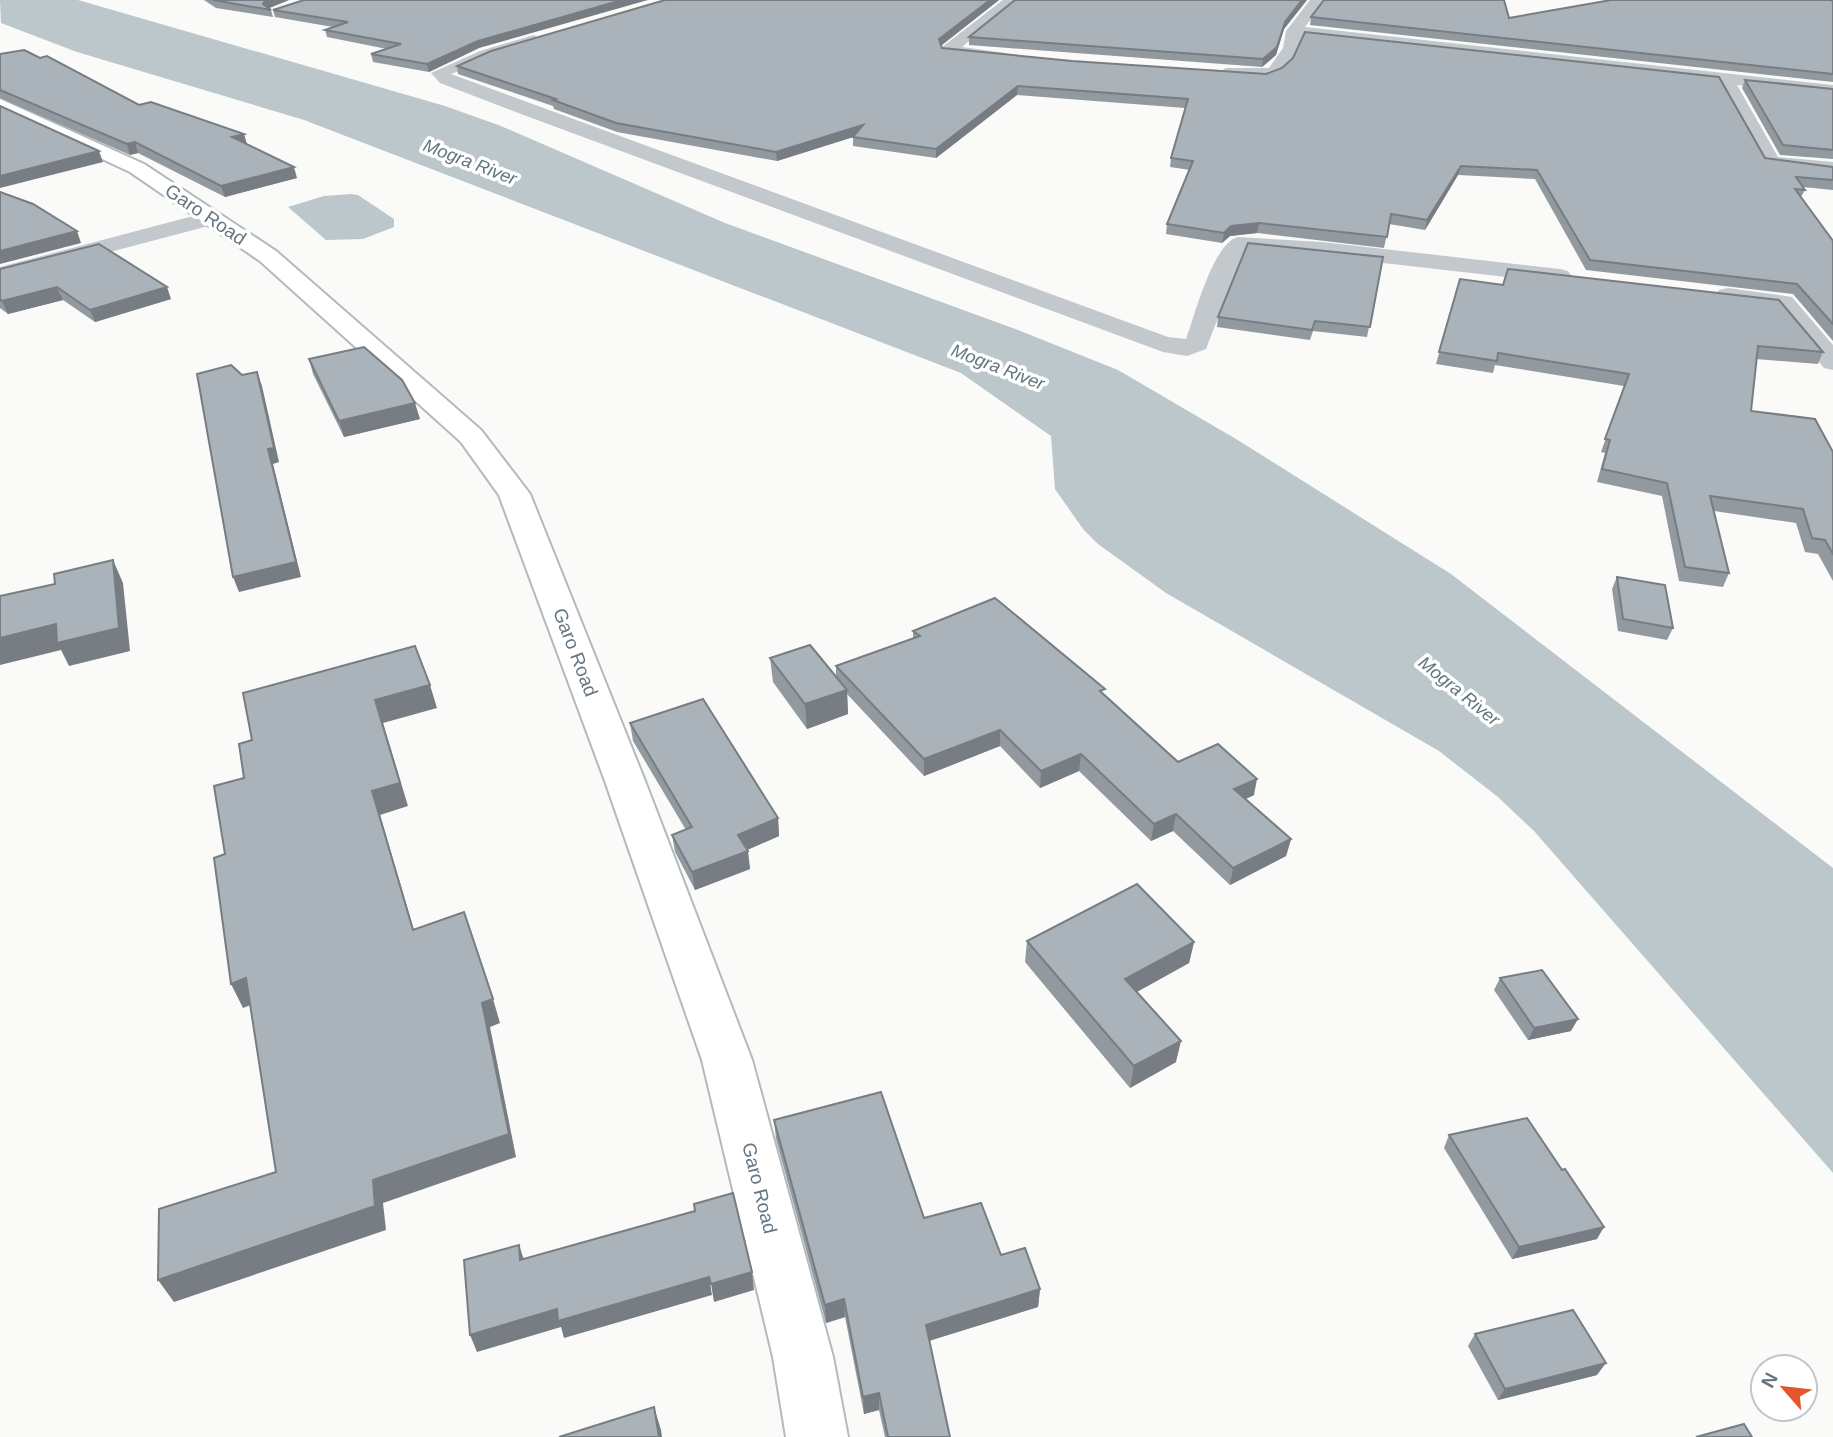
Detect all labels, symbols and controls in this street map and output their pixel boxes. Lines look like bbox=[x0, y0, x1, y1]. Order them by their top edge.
water label: Mogra River bbox=[421, 135, 520, 189]
street label: Garo Road bbox=[161, 180, 250, 249]
water label: Mogra River bbox=[949, 340, 1048, 394]
street label: Garo Road bbox=[549, 605, 602, 699]
water label: Mogra River bbox=[1415, 652, 1504, 730]
street label: Garo Road bbox=[738, 1140, 781, 1236]
north arrow bbox=[1749, 1353, 1819, 1423]
text: N bbox=[1757, 1369, 1782, 1391]

